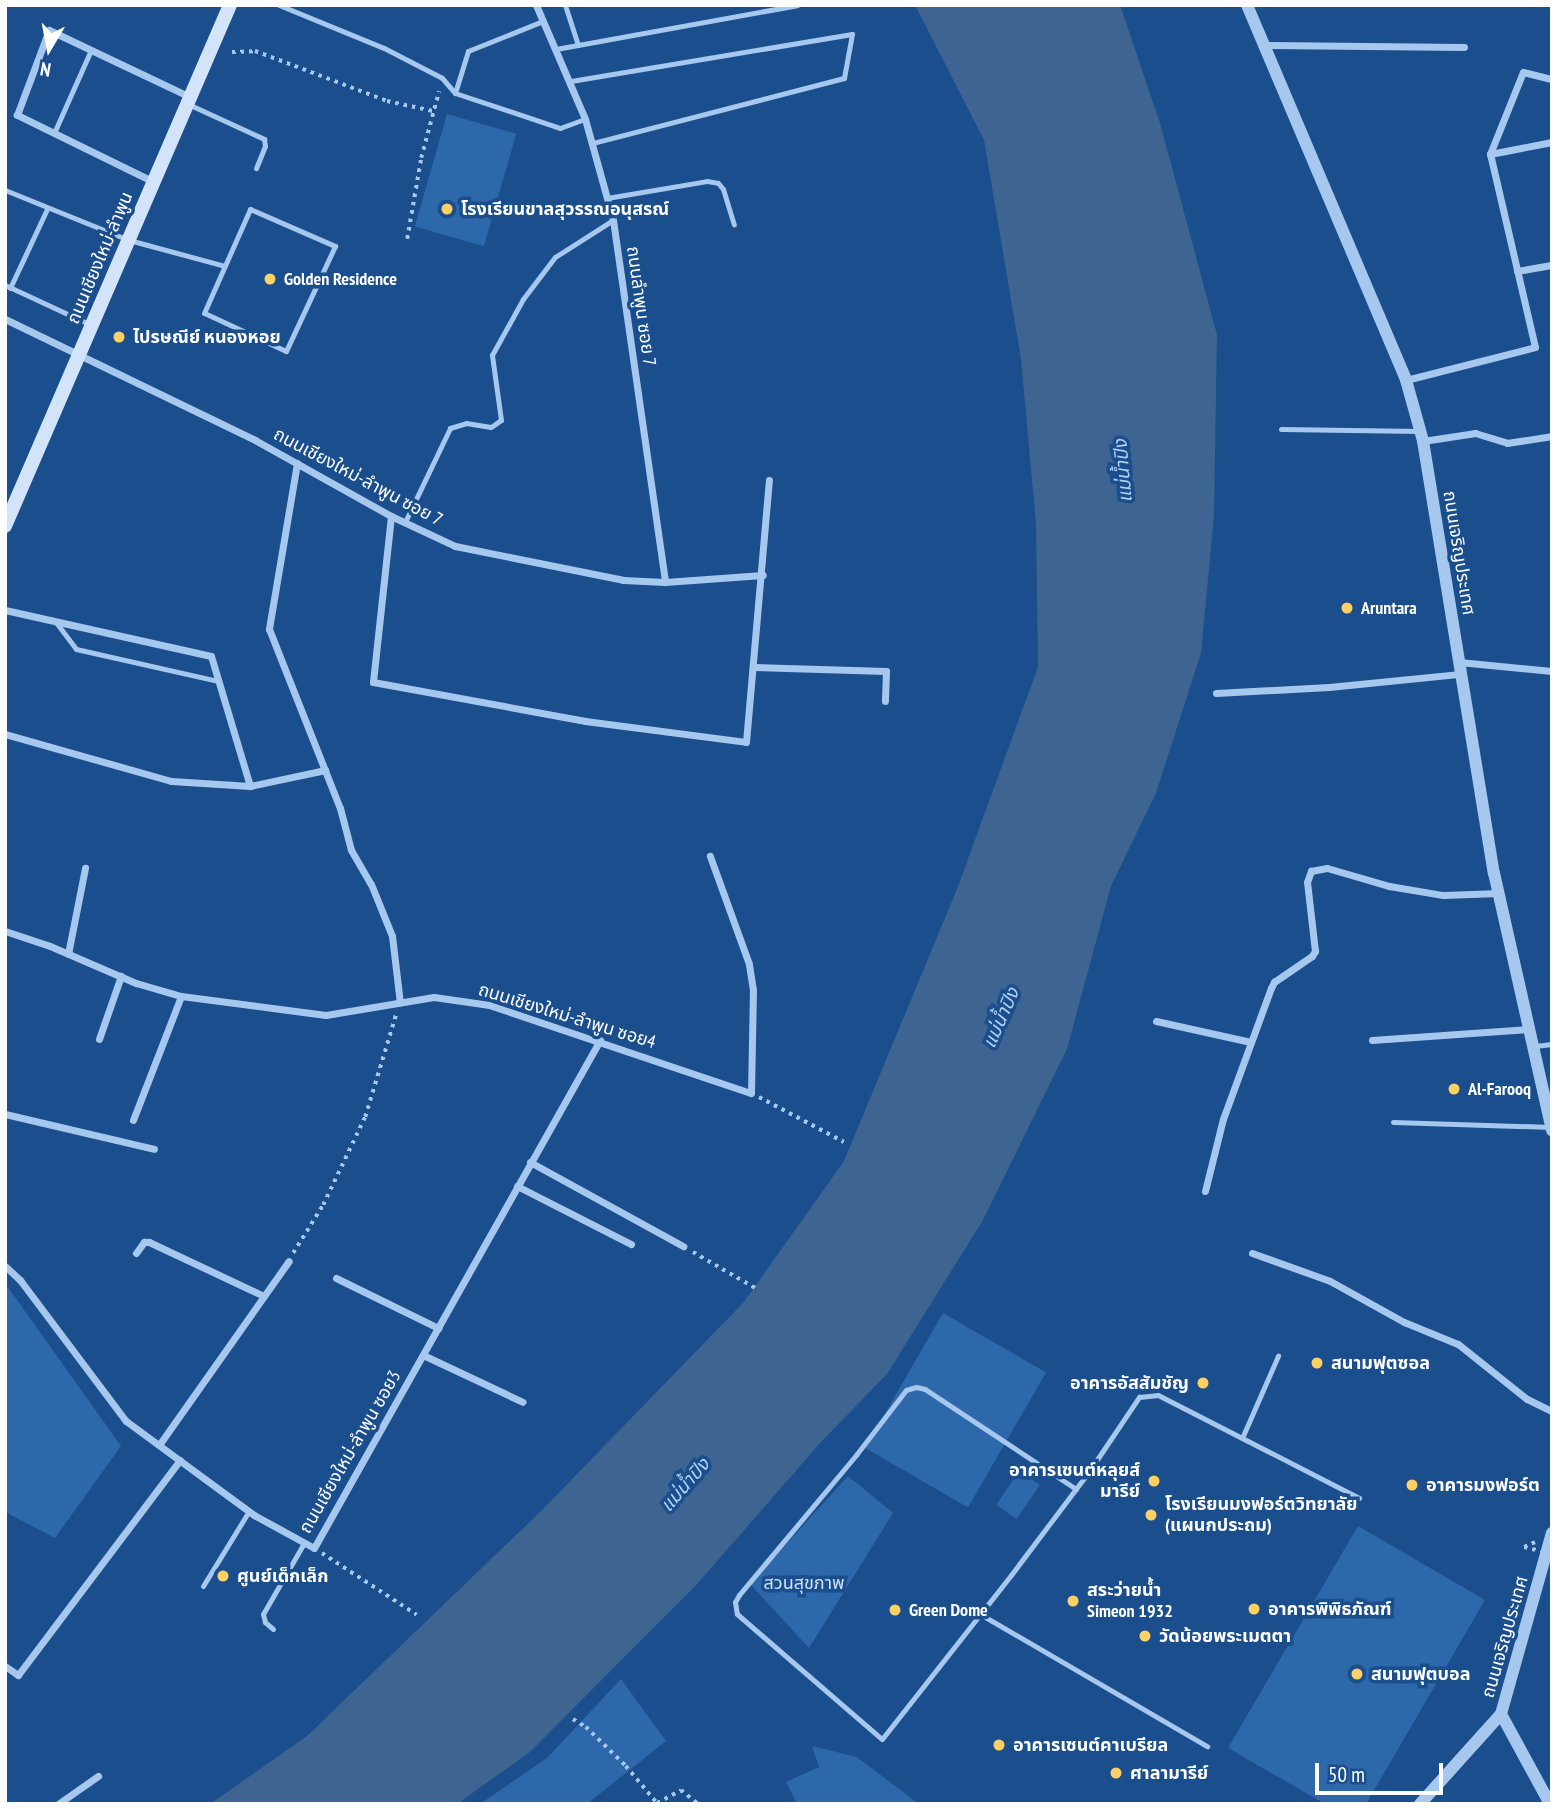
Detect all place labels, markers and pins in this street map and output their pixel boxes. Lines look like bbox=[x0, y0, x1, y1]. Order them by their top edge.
place label: โรงเรียนขาลสุวรรณอนุสรณ์ bbox=[461, 198, 669, 220]
marker: โรงเรียนขาลสุวรรณอนุสรณ์ bbox=[439, 201, 455, 217]
place label: Golden Residence bbox=[284, 268, 397, 290]
marker: Golden Residence bbox=[262, 271, 278, 287]
place label: ไปรษณีย์ หนองหอย bbox=[133, 326, 281, 348]
marker: ไปรษณีย์ หนองหอย bbox=[111, 329, 127, 345]
place label: Aruntara bbox=[1361, 597, 1417, 619]
marker: Aruntara bbox=[1339, 600, 1355, 616]
place label: Al-Farooq bbox=[1468, 1078, 1531, 1100]
marker: Al-Farooq bbox=[1446, 1081, 1462, 1097]
place label: สนามฟุตซอล bbox=[1331, 1352, 1430, 1374]
marker: สนามฟุตซอล bbox=[1309, 1355, 1325, 1371]
place label: อาคารอัสสัมชัญ bbox=[1070, 1372, 1189, 1394]
marker: อาคารอัสสัมชัญ bbox=[1195, 1375, 1211, 1391]
place label: อาคารเซนต์หลุยส์ มารีย์ bbox=[1009, 1460, 1140, 1502]
marker: อาคารเซนต์หลุยส์ มารีย์ bbox=[1146, 1473, 1162, 1489]
place label: อาคารมงฟอร์ต bbox=[1426, 1474, 1540, 1496]
marker: อาคารมงฟอร์ต bbox=[1404, 1477, 1420, 1493]
place label: โรงเรียนมงฟอร์ตวิทยาลัย (แผนกประถม) bbox=[1165, 1494, 1357, 1536]
marker: โรงเรียนมงฟอร์ตวิทยาลัย (แผนกประถม) bbox=[1143, 1507, 1159, 1523]
place label: ศูนย์เด็กเล็ก bbox=[237, 1565, 328, 1587]
marker: ศูนย์เด็กเล็ก bbox=[215, 1568, 231, 1584]
place label: สระว่ายน้ำ Simeon 1932 bbox=[1087, 1580, 1173, 1622]
marker: สระว่ายน้ำ Simeon 1932 bbox=[1065, 1593, 1081, 1609]
place label: อาคารพิพิธภัณฑ์ bbox=[1268, 1598, 1392, 1620]
place label: Green Dome bbox=[909, 1599, 988, 1621]
marker: อาคารพิพิธภัณฑ์ bbox=[1246, 1601, 1262, 1617]
marker: Green Dome bbox=[887, 1602, 903, 1618]
place label: วัดน้อยพระเมตตา bbox=[1159, 1625, 1291, 1647]
marker: วัดน้อยพระเมตตา bbox=[1137, 1628, 1153, 1644]
place label: สนามฟุตบอล bbox=[1371, 1663, 1470, 1685]
marker: สนามฟุตบอล bbox=[1349, 1666, 1365, 1682]
place label: อาคารเซนต์คาเบรียล bbox=[1013, 1734, 1168, 1756]
marker: อาคารเซนต์คาเบรียล bbox=[991, 1737, 1007, 1753]
place label: ศาลามารีย์ bbox=[1130, 1762, 1208, 1784]
marker: ศาลามารีย์ bbox=[1108, 1765, 1124, 1781]

